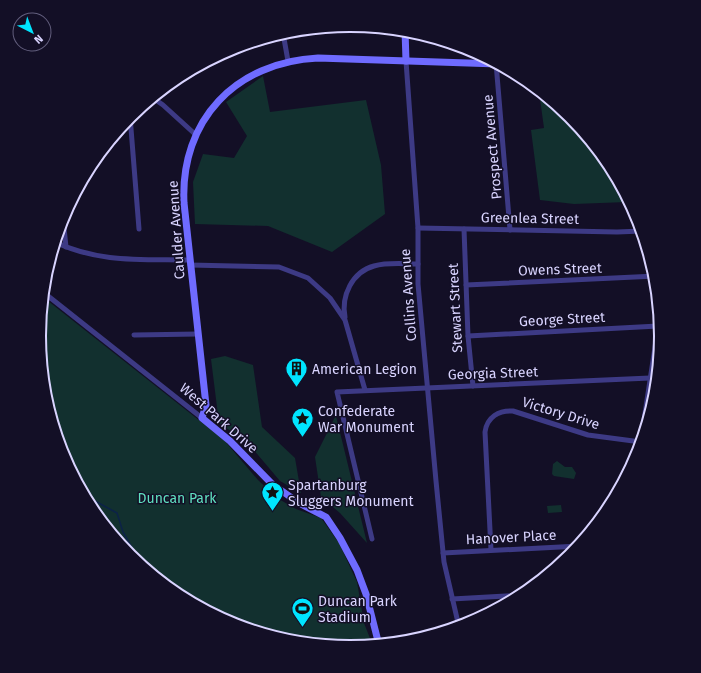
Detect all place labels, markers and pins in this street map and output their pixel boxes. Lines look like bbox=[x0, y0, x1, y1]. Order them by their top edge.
building icon: American Legion bbox=[283, 356, 309, 389]
place label: American Legion bbox=[312, 361, 417, 378]
place label: Confederate War Monument bbox=[318, 403, 415, 436]
place icon: Confederate War Monument bbox=[290, 406, 316, 439]
place label: Spartanburg Sluggers Monument bbox=[288, 477, 415, 510]
place icon: Spartanburg Sluggers Monument bbox=[260, 480, 286, 513]
place label: Duncan Park Stadium bbox=[318, 593, 398, 626]
sports icon: Duncan Park Stadium bbox=[289, 596, 315, 629]

